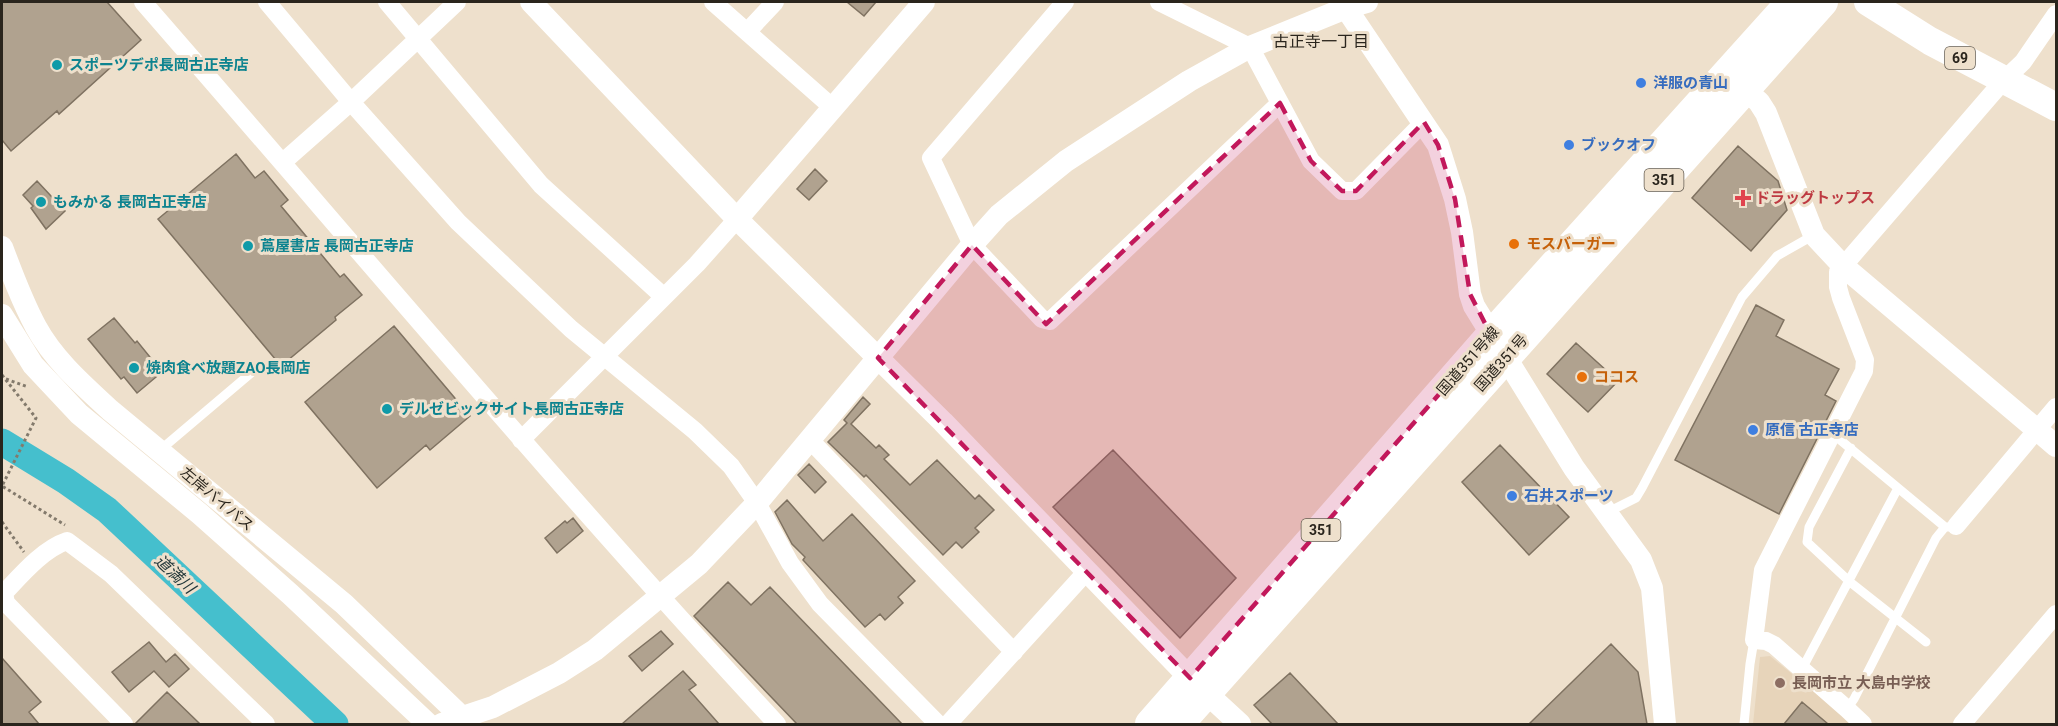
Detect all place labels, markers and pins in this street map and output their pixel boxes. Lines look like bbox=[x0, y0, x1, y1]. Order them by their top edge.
place label: スポーツデポ長岡古正寺店 bbox=[69, 56, 249, 74]
marker: スポーツデポ長岡古正寺店 bbox=[50, 58, 64, 72]
place label: 洋服の青山 bbox=[1653, 74, 1728, 92]
marker: 洋服の青山 bbox=[1634, 76, 1648, 90]
place label: ブックオフ bbox=[1581, 136, 1656, 154]
marker: ブックオフ bbox=[1562, 138, 1576, 152]
place label: ドラッグトップス bbox=[1755, 189, 1875, 207]
marker: ドラッグトップス bbox=[1736, 191, 1750, 205]
place label: もみかる 長岡古正寺店 bbox=[53, 193, 207, 211]
marker: もみかる 長岡古正寺店 bbox=[34, 195, 48, 209]
place label: モスバーガー bbox=[1526, 235, 1616, 253]
place label: 蔦屋書店 長岡古正寺店 bbox=[260, 237, 414, 255]
marker: モスバーガー bbox=[1507, 237, 1521, 251]
marker: 蔦屋書店 長岡古正寺店 bbox=[241, 239, 255, 253]
place label: 焼肉食べ放題ZAO長岡店 bbox=[146, 359, 311, 377]
marker: 焼肉食べ放題ZAO長岡店 bbox=[127, 361, 141, 375]
place label: ココス bbox=[1594, 368, 1639, 386]
marker: ココス bbox=[1575, 370, 1589, 384]
place label: デルゼビックサイト長岡古正寺店 bbox=[399, 400, 624, 418]
marker: デルゼビックサイト長岡古正寺店 bbox=[380, 402, 394, 416]
place label: 原信 古正寺店 bbox=[1765, 421, 1859, 439]
marker: 原信 古正寺店 bbox=[1746, 423, 1760, 437]
place label: 石井スポーツ bbox=[1524, 487, 1614, 505]
marker: 石井スポーツ bbox=[1505, 489, 1519, 503]
place label: 長岡市立 大島中学校 bbox=[1792, 674, 1931, 692]
marker: 長岡市立 大島中学校 bbox=[1773, 676, 1787, 690]

